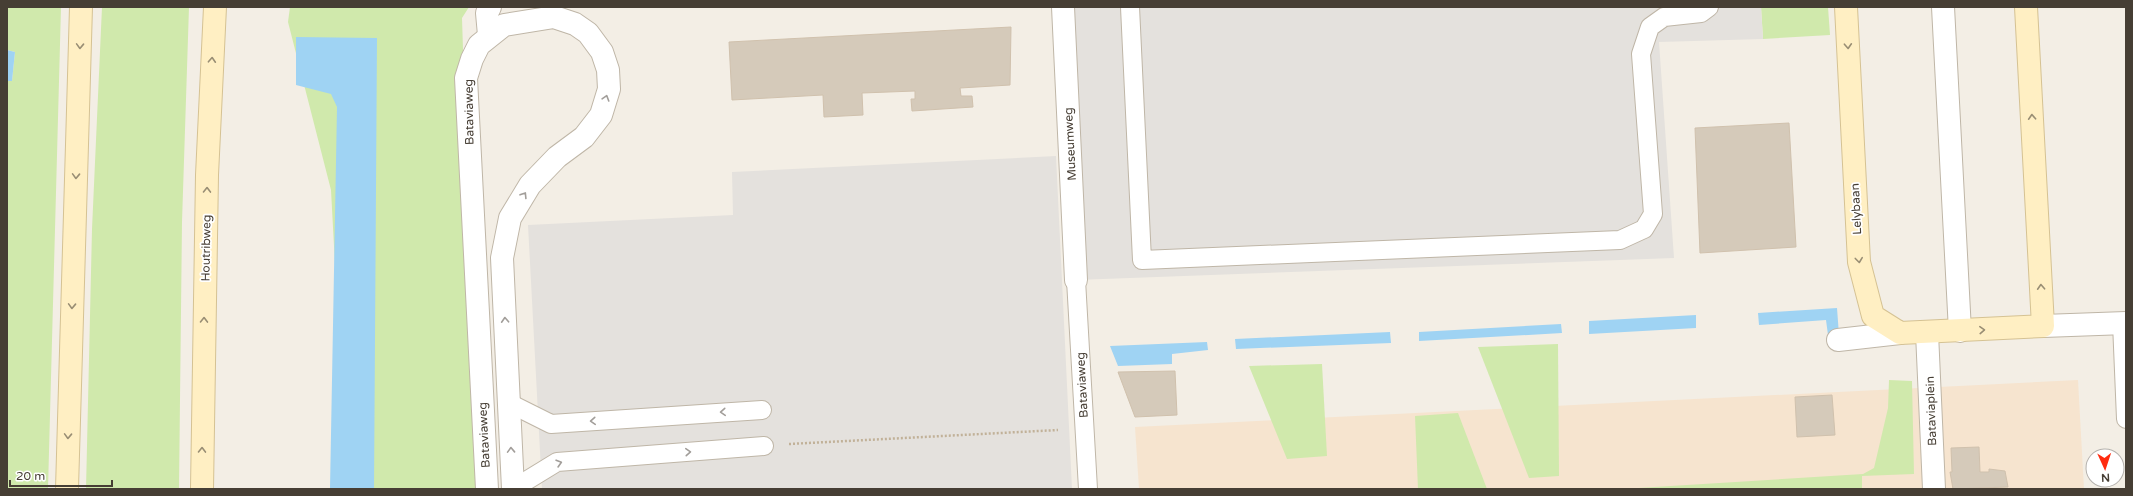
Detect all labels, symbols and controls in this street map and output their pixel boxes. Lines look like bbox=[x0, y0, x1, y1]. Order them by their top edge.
one-way arrow bbox=[76, 43, 84, 49]
one-way arrow bbox=[1844, 43, 1853, 49]
one-way arrow bbox=[208, 57, 216, 63]
street label: Bataviaweg bbox=[461, 79, 477, 145]
one-way arrow bbox=[601, 95, 610, 102]
street label: Museumweg bbox=[1061, 107, 1079, 181]
one-way arrow bbox=[2028, 114, 2036, 120]
one-way arrow bbox=[72, 173, 80, 179]
street label: Lelybaan bbox=[1848, 183, 1864, 235]
one-way arrow bbox=[203, 187, 211, 193]
one-way arrow bbox=[519, 192, 527, 199]
street label: Houtribweg bbox=[198, 214, 214, 282]
one-way arrow bbox=[1854, 257, 1863, 263]
one-way arrow bbox=[2037, 284, 2045, 290]
one-way arrow bbox=[68, 303, 76, 309]
one-way arrow bbox=[200, 317, 209, 323]
one-way arrow bbox=[501, 317, 509, 323]
one-way arrow bbox=[1979, 325, 1985, 334]
street label: Bataviaweg bbox=[1073, 352, 1091, 418]
street label: Bataviaplein bbox=[1923, 376, 1939, 446]
street label: Bataviaweg bbox=[475, 402, 493, 468]
one-way arrow bbox=[720, 408, 726, 417]
one-way arrow bbox=[590, 417, 596, 426]
one-way arrow bbox=[64, 433, 73, 439]
one-way arrow bbox=[198, 447, 206, 453]
one-way arrow bbox=[507, 447, 515, 453]
one-way arrow bbox=[685, 447, 691, 456]
north arrow bbox=[2085, 448, 2125, 488]
one-way arrow bbox=[555, 459, 562, 468]
scale bar bbox=[10, 462, 112, 488]
text: 20 m bbox=[16, 469, 45, 483]
text: N bbox=[2101, 471, 2110, 484]

